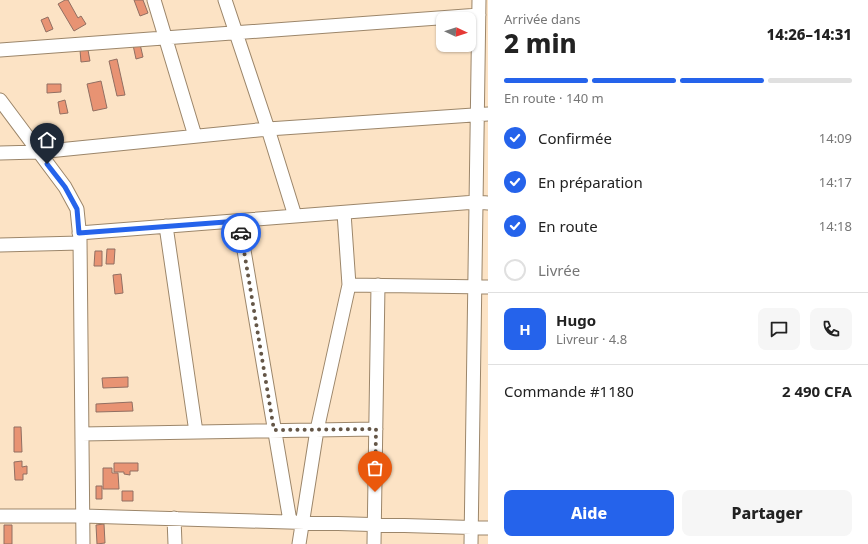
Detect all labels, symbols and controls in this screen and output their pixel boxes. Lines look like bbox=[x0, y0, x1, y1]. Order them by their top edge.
text: Arrivée dans bbox=[504, 10, 581, 28]
north arrow bbox=[436, 12, 476, 52]
map controls bbox=[436, 12, 476, 52]
text: 14:26–14:31 bbox=[767, 24, 852, 44]
text: 2 min bbox=[504, 25, 577, 61]
text: En route · 140 m bbox=[504, 89, 604, 107]
pin bbox=[30, 123, 64, 164]
icon: check bbox=[504, 127, 526, 149]
text: Confirmée bbox=[538, 128, 612, 148]
icon: home bbox=[36, 129, 58, 151]
text: 14:09 bbox=[819, 129, 852, 147]
icon: check bbox=[504, 171, 526, 193]
text: En préparation bbox=[538, 172, 643, 192]
text: 14:17 bbox=[819, 173, 852, 191]
courier bbox=[221, 213, 261, 253]
icon: check bbox=[504, 215, 526, 237]
text: En route bbox=[538, 216, 598, 236]
text: 14:18 bbox=[819, 217, 852, 235]
icon: car bbox=[230, 222, 252, 244]
text: Livrée bbox=[538, 260, 580, 280]
button: chat bbox=[758, 308, 800, 350]
button: phone bbox=[810, 308, 852, 350]
text: Hugo bbox=[556, 310, 596, 330]
text: H bbox=[519, 319, 531, 339]
text: Livreur · 4.8 bbox=[556, 330, 627, 348]
text: Commande #1180 bbox=[504, 381, 634, 401]
text: 2 490 CFA bbox=[782, 381, 852, 401]
pin bbox=[358, 451, 392, 492]
icon: bag bbox=[364, 457, 386, 479]
button: Aide bbox=[504, 490, 674, 536]
button: Partager bbox=[682, 490, 852, 536]

